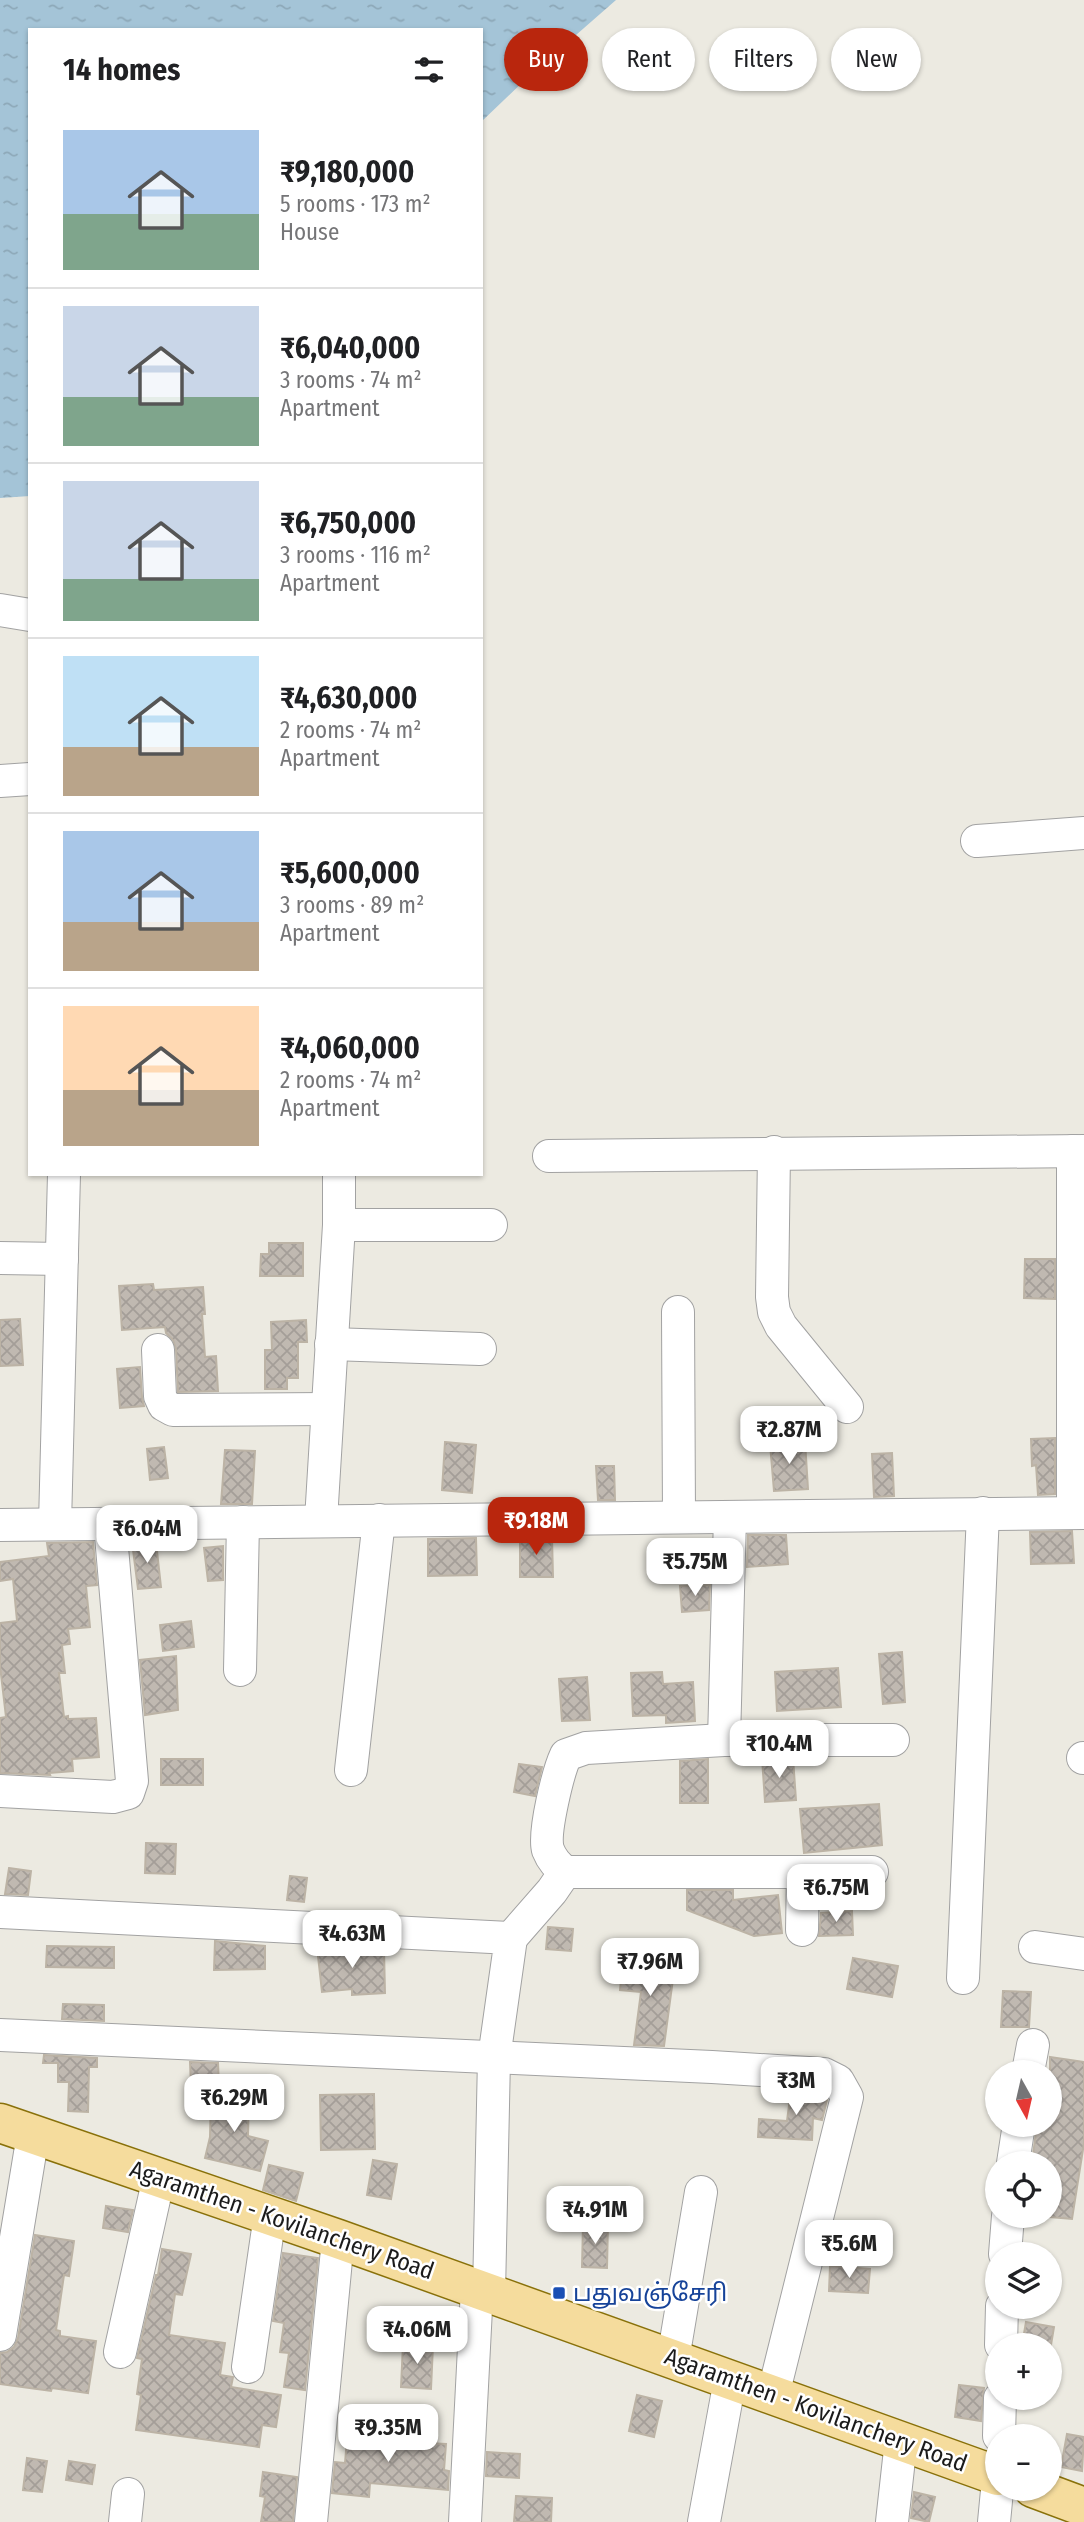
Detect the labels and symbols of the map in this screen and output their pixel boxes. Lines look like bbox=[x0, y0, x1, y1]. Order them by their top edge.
pin: ₹2.87M bbox=[732, 1406, 846, 1466]
pin: ₹9.18M bbox=[479, 1498, 593, 1557]
pin: ₹6.04M bbox=[90, 1506, 204, 1565]
pin: ₹5.75M bbox=[638, 1538, 752, 1598]
pin: ₹10.4M bbox=[722, 1720, 836, 1780]
pin: ₹6.75M bbox=[779, 1864, 893, 1924]
pin: ₹4.63M bbox=[295, 1910, 409, 1970]
pin: ₹7.96M bbox=[593, 1938, 707, 1998]
pin: ₹3M bbox=[762, 2058, 830, 2117]
north arrow bbox=[985, 2060, 1062, 2137]
pin: ₹6.29M bbox=[177, 2074, 291, 2134]
street label: Agaramthen - Kovilanchery Road bbox=[126, 2155, 438, 2285]
pin: ₹4.91M bbox=[538, 2186, 652, 2246]
pin: ₹5.6M bbox=[800, 2220, 898, 2280]
place label: பதுவஞ்சேரி bbox=[573, 2279, 727, 2309]
marker: பதுவஞ்சேரி bbox=[551, 2285, 567, 2301]
pin: ₹4.06M bbox=[360, 2306, 474, 2366]
street label: Agaramthen - Kovilanchery Road bbox=[661, 2342, 971, 2478]
pin: ₹9.35M bbox=[331, 2404, 445, 2464]

